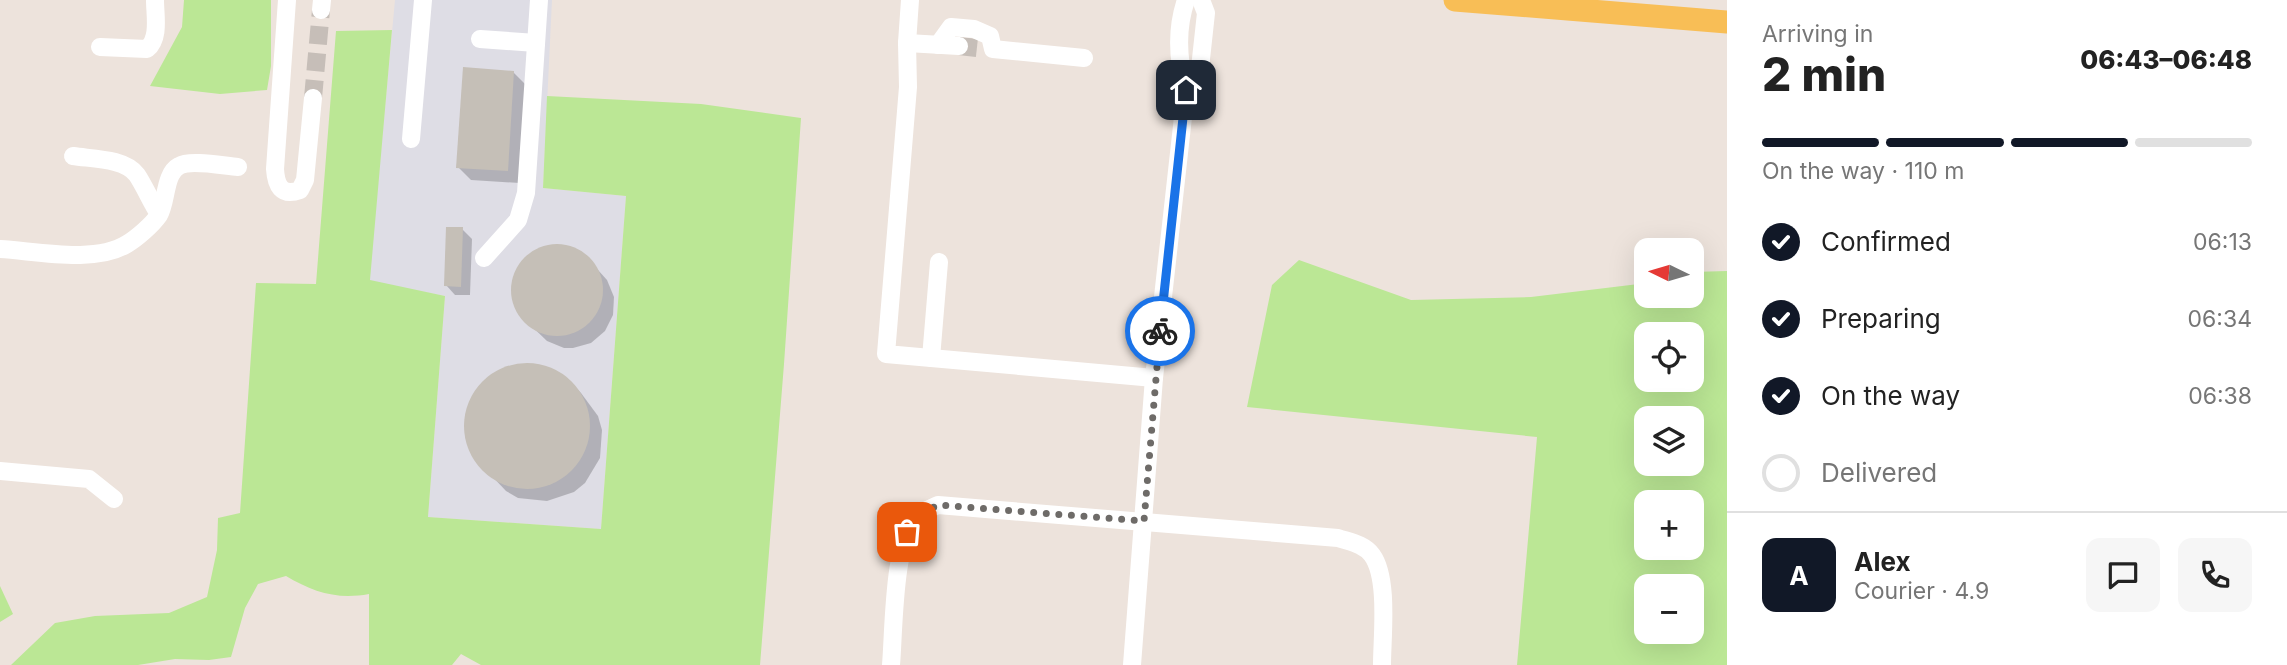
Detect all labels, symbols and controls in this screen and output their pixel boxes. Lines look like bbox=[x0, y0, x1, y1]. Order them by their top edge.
text: Arriving in bbox=[1762, 20, 1873, 48]
text: 06:43–06:48 bbox=[2080, 44, 2252, 75]
text: 2 min bbox=[1762, 46, 1886, 102]
pin bbox=[1156, 60, 1216, 120]
icon: home bbox=[1167, 71, 1205, 109]
text: On the way · 110 m bbox=[1762, 157, 1964, 185]
icon: check bbox=[1762, 223, 1800, 261]
text: Confirmed bbox=[1821, 226, 1951, 257]
text: 06:13 bbox=[2193, 228, 2252, 256]
north arrow bbox=[1634, 238, 1704, 308]
map controls bbox=[1634, 238, 1704, 644]
courier bbox=[1125, 296, 1195, 366]
icon: check bbox=[1762, 300, 1800, 338]
text: Preparing bbox=[1821, 303, 1941, 334]
text: 06:34 bbox=[2188, 305, 2252, 333]
icon: bike bbox=[1141, 312, 1179, 350]
button: locate bbox=[1634, 322, 1704, 392]
icon: check bbox=[1762, 377, 1800, 415]
text: On the way bbox=[1821, 380, 1960, 411]
text: 06:38 bbox=[2188, 382, 2252, 410]
button: layers bbox=[1634, 406, 1704, 476]
text: Delivered bbox=[1821, 457, 1937, 488]
button: + bbox=[1634, 490, 1704, 560]
pin bbox=[877, 502, 937, 562]
icon: bag bbox=[888, 513, 926, 551]
button: chat bbox=[2086, 538, 2160, 612]
button: phone bbox=[2178, 538, 2252, 612]
text: Alex bbox=[1854, 546, 1911, 577]
text: A bbox=[1789, 560, 1809, 591]
button: − bbox=[1634, 574, 1704, 644]
text: Courier · 4.9 bbox=[1854, 577, 1989, 605]

